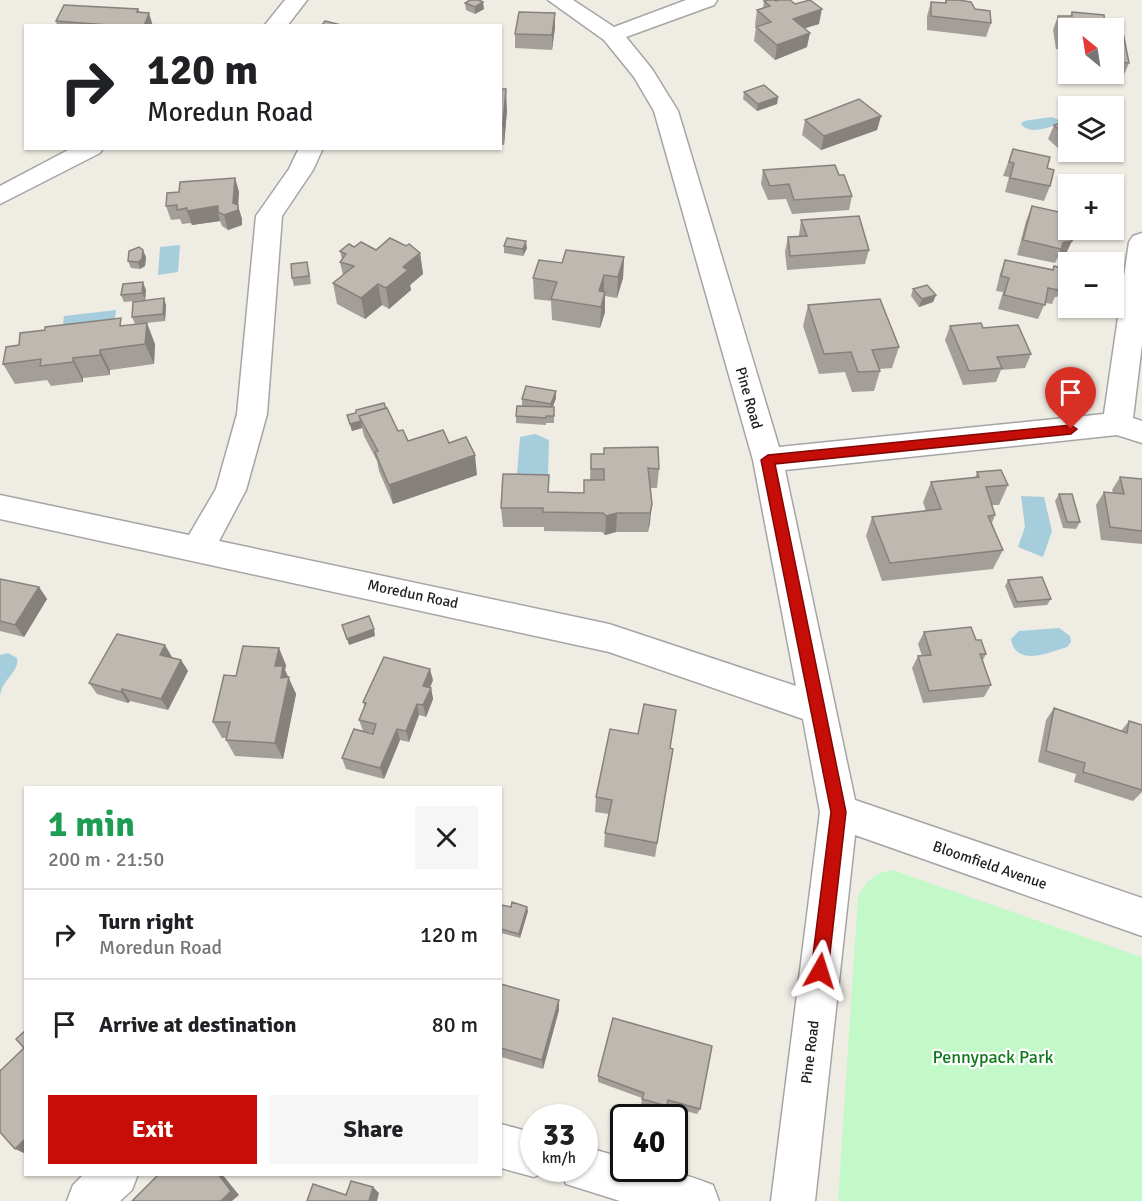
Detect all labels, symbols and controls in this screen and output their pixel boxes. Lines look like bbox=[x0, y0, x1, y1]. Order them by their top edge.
north arrow bbox=[1058, 18, 1124, 84]
map controls bbox=[1058, 18, 1124, 318]
text: 120 m bbox=[147, 45, 258, 96]
icon: right bbox=[48, 48, 126, 126]
text: Moredun Road bbox=[147, 96, 313, 129]
button: layers bbox=[1058, 96, 1124, 162]
button: + bbox=[1058, 174, 1124, 240]
button: − bbox=[1058, 252, 1124, 318]
street label: Pine Road bbox=[732, 365, 766, 431]
pin bbox=[1045, 367, 1096, 429]
icon: arrive bbox=[1054, 376, 1087, 409]
street label: Moredun Road bbox=[366, 576, 460, 612]
text: 1 min bbox=[48, 802, 135, 847]
button: close bbox=[415, 806, 478, 869]
street label: Bloomfield Avenue bbox=[931, 837, 1049, 893]
text: 200 m · 21:50 bbox=[48, 847, 164, 872]
text: Turn right bbox=[99, 908, 194, 935]
icon: right bbox=[48, 918, 81, 951]
text: 120 m bbox=[420, 921, 478, 948]
text: Moredun Road bbox=[99, 935, 222, 960]
position arrow bbox=[788, 939, 852, 1003]
icon: arrive bbox=[48, 1008, 81, 1041]
text: Arrive at destination bbox=[99, 1011, 296, 1038]
text: 80 m bbox=[432, 1011, 478, 1038]
street label: Pine Road bbox=[797, 1019, 823, 1085]
park label: Pennypack Park bbox=[932, 1046, 1054, 1068]
button: Exit bbox=[48, 1095, 257, 1164]
button: Share bbox=[269, 1095, 478, 1164]
speed limit sign: 40 bbox=[610, 1104, 688, 1182]
text: 33 bbox=[543, 1117, 575, 1154]
text: km/h bbox=[542, 1149, 576, 1167]

